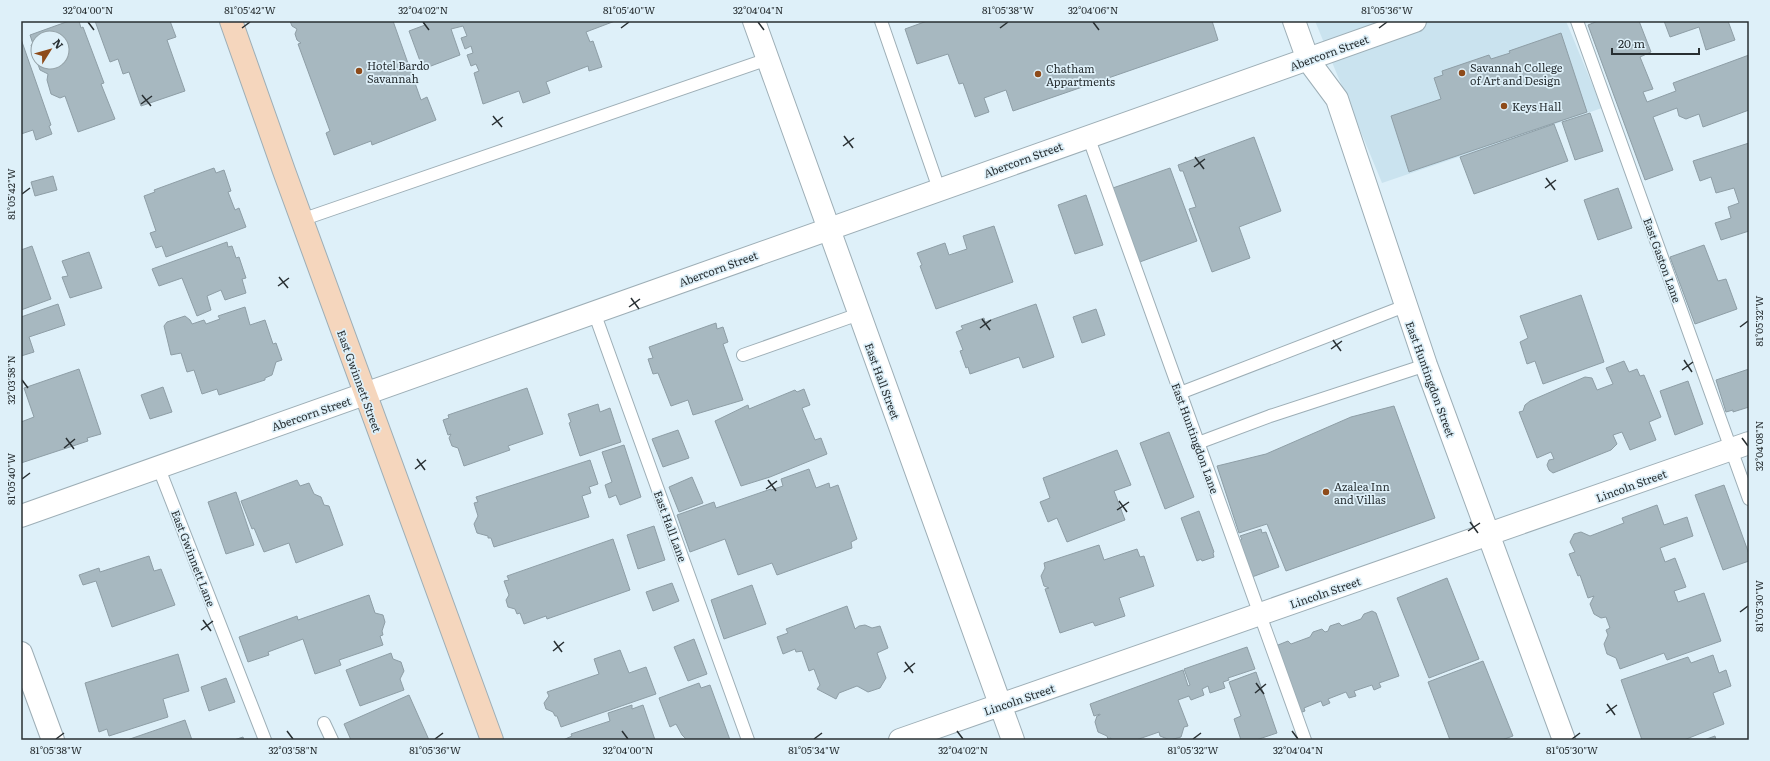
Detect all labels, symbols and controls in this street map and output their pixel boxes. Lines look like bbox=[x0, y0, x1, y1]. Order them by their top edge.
text: 32°04'00"N bbox=[63, 2, 113, 17]
text: 81°05'42"W bbox=[224, 2, 276, 17]
text: 32°04'02"N bbox=[398, 2, 448, 17]
text: 81°05'40"W bbox=[603, 2, 655, 17]
text: 32°04'04"N bbox=[733, 2, 783, 17]
text: 81°05'38"W bbox=[982, 2, 1034, 17]
text: 32°04'06"N bbox=[1068, 2, 1118, 17]
text: 81°05'36"W bbox=[1361, 2, 1413, 17]
north arrow bbox=[30, 30, 70, 70]
street label: Abercorn Street bbox=[1287, 30, 1371, 74]
scale bar bbox=[1612, 30, 1699, 56]
text: 20 m bbox=[1618, 34, 1645, 52]
text: N bbox=[50, 35, 68, 52]
place label: Hotel Bardo Savannah bbox=[367, 57, 429, 86]
place label: Savannah College of Art and Design bbox=[1470, 59, 1563, 88]
place label: Chatham Appartments bbox=[1046, 60, 1115, 89]
marker: Hotel Bardo Savannah bbox=[354, 66, 364, 76]
marker: Savannah College of Art and Design bbox=[1457, 68, 1467, 78]
marker: Chatham Appartments bbox=[1033, 69, 1043, 79]
place label: Keys Hall bbox=[1512, 98, 1562, 114]
marker: Keys Hall bbox=[1499, 101, 1509, 111]
street label: Abercorn Street bbox=[981, 137, 1065, 181]
text: 81°05'42"W bbox=[3, 168, 18, 220]
street label: East Gaston Lane bbox=[1640, 215, 1686, 305]
street label: Abercorn Street bbox=[676, 246, 760, 290]
text: 81°05'32"W bbox=[1751, 295, 1766, 347]
street label: East Huntingdon Street bbox=[1403, 319, 1460, 440]
street label: East Gwinnett Street bbox=[334, 327, 386, 435]
street label: East Hall Street bbox=[862, 340, 904, 422]
text: 32°03'58"N bbox=[3, 355, 18, 405]
street label: East Huntingdon Lane bbox=[1169, 380, 1224, 496]
street label: Abercorn Street bbox=[269, 392, 353, 434]
text: 32°04'08"N bbox=[1751, 421, 1766, 471]
text: 81°05'40"W bbox=[3, 453, 18, 505]
street label: Lincoln Street bbox=[1593, 465, 1669, 505]
place label: Azalea Inn and Villas bbox=[1334, 478, 1390, 507]
marker: Azalea Inn and Villas bbox=[1321, 487, 1331, 497]
street label: East Hall Lane bbox=[651, 488, 691, 564]
street label: East Gwinnett Lane bbox=[168, 507, 220, 609]
street label: Lincoln Street bbox=[1287, 572, 1363, 612]
text: 81°05'30"W bbox=[1751, 580, 1766, 632]
street label: Lincoln Street bbox=[981, 679, 1057, 719]
text: 81°05'38"W bbox=[30, 742, 82, 757]
text: 32°03'58"N bbox=[268, 742, 318, 757]
text: 81°05'36"W bbox=[409, 742, 461, 757]
text: 32°04'00"N bbox=[603, 742, 653, 757]
text: 81°05'34"W bbox=[788, 742, 840, 757]
text: 32°04'02"N bbox=[938, 742, 988, 757]
text: 81°05'32"W bbox=[1167, 742, 1219, 757]
text: 32°04'04"N bbox=[1273, 742, 1323, 757]
text: 81°05'30"W bbox=[1546, 742, 1598, 757]

